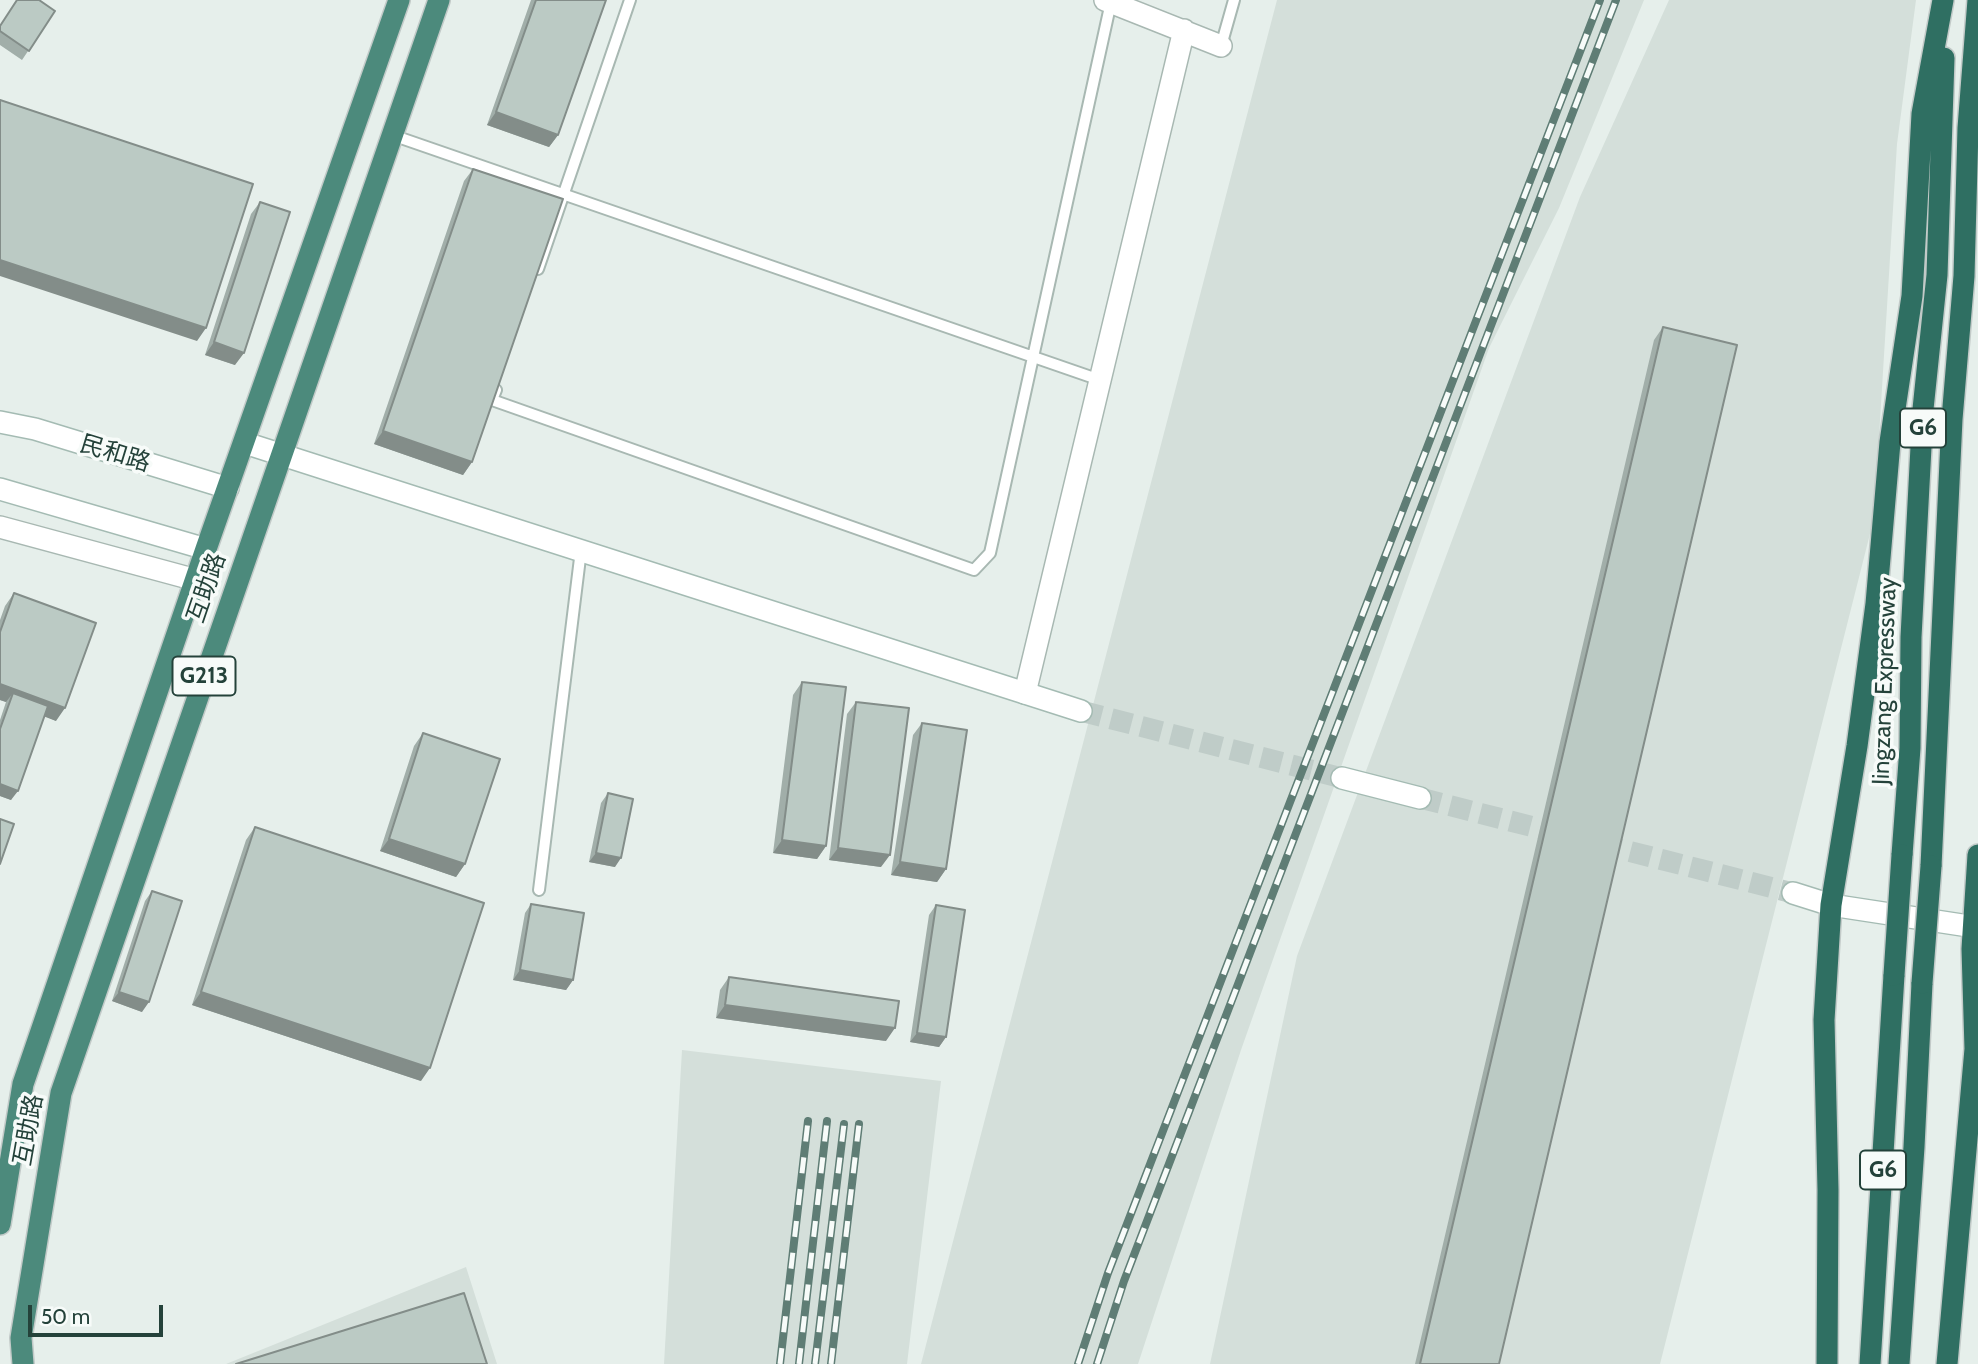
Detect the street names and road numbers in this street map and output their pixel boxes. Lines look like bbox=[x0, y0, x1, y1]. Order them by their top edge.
road number: G6 bbox=[1900, 408, 1946, 448]
street label: 民和路 bbox=[76, 430, 154, 478]
street label: 互助路 bbox=[182, 549, 232, 627]
street label: Jingzang Expressway bbox=[1867, 577, 1903, 785]
road number: G213 bbox=[172, 656, 235, 696]
street label: 互助路 bbox=[9, 1092, 49, 1168]
road number: G6 bbox=[1860, 1150, 1906, 1190]

